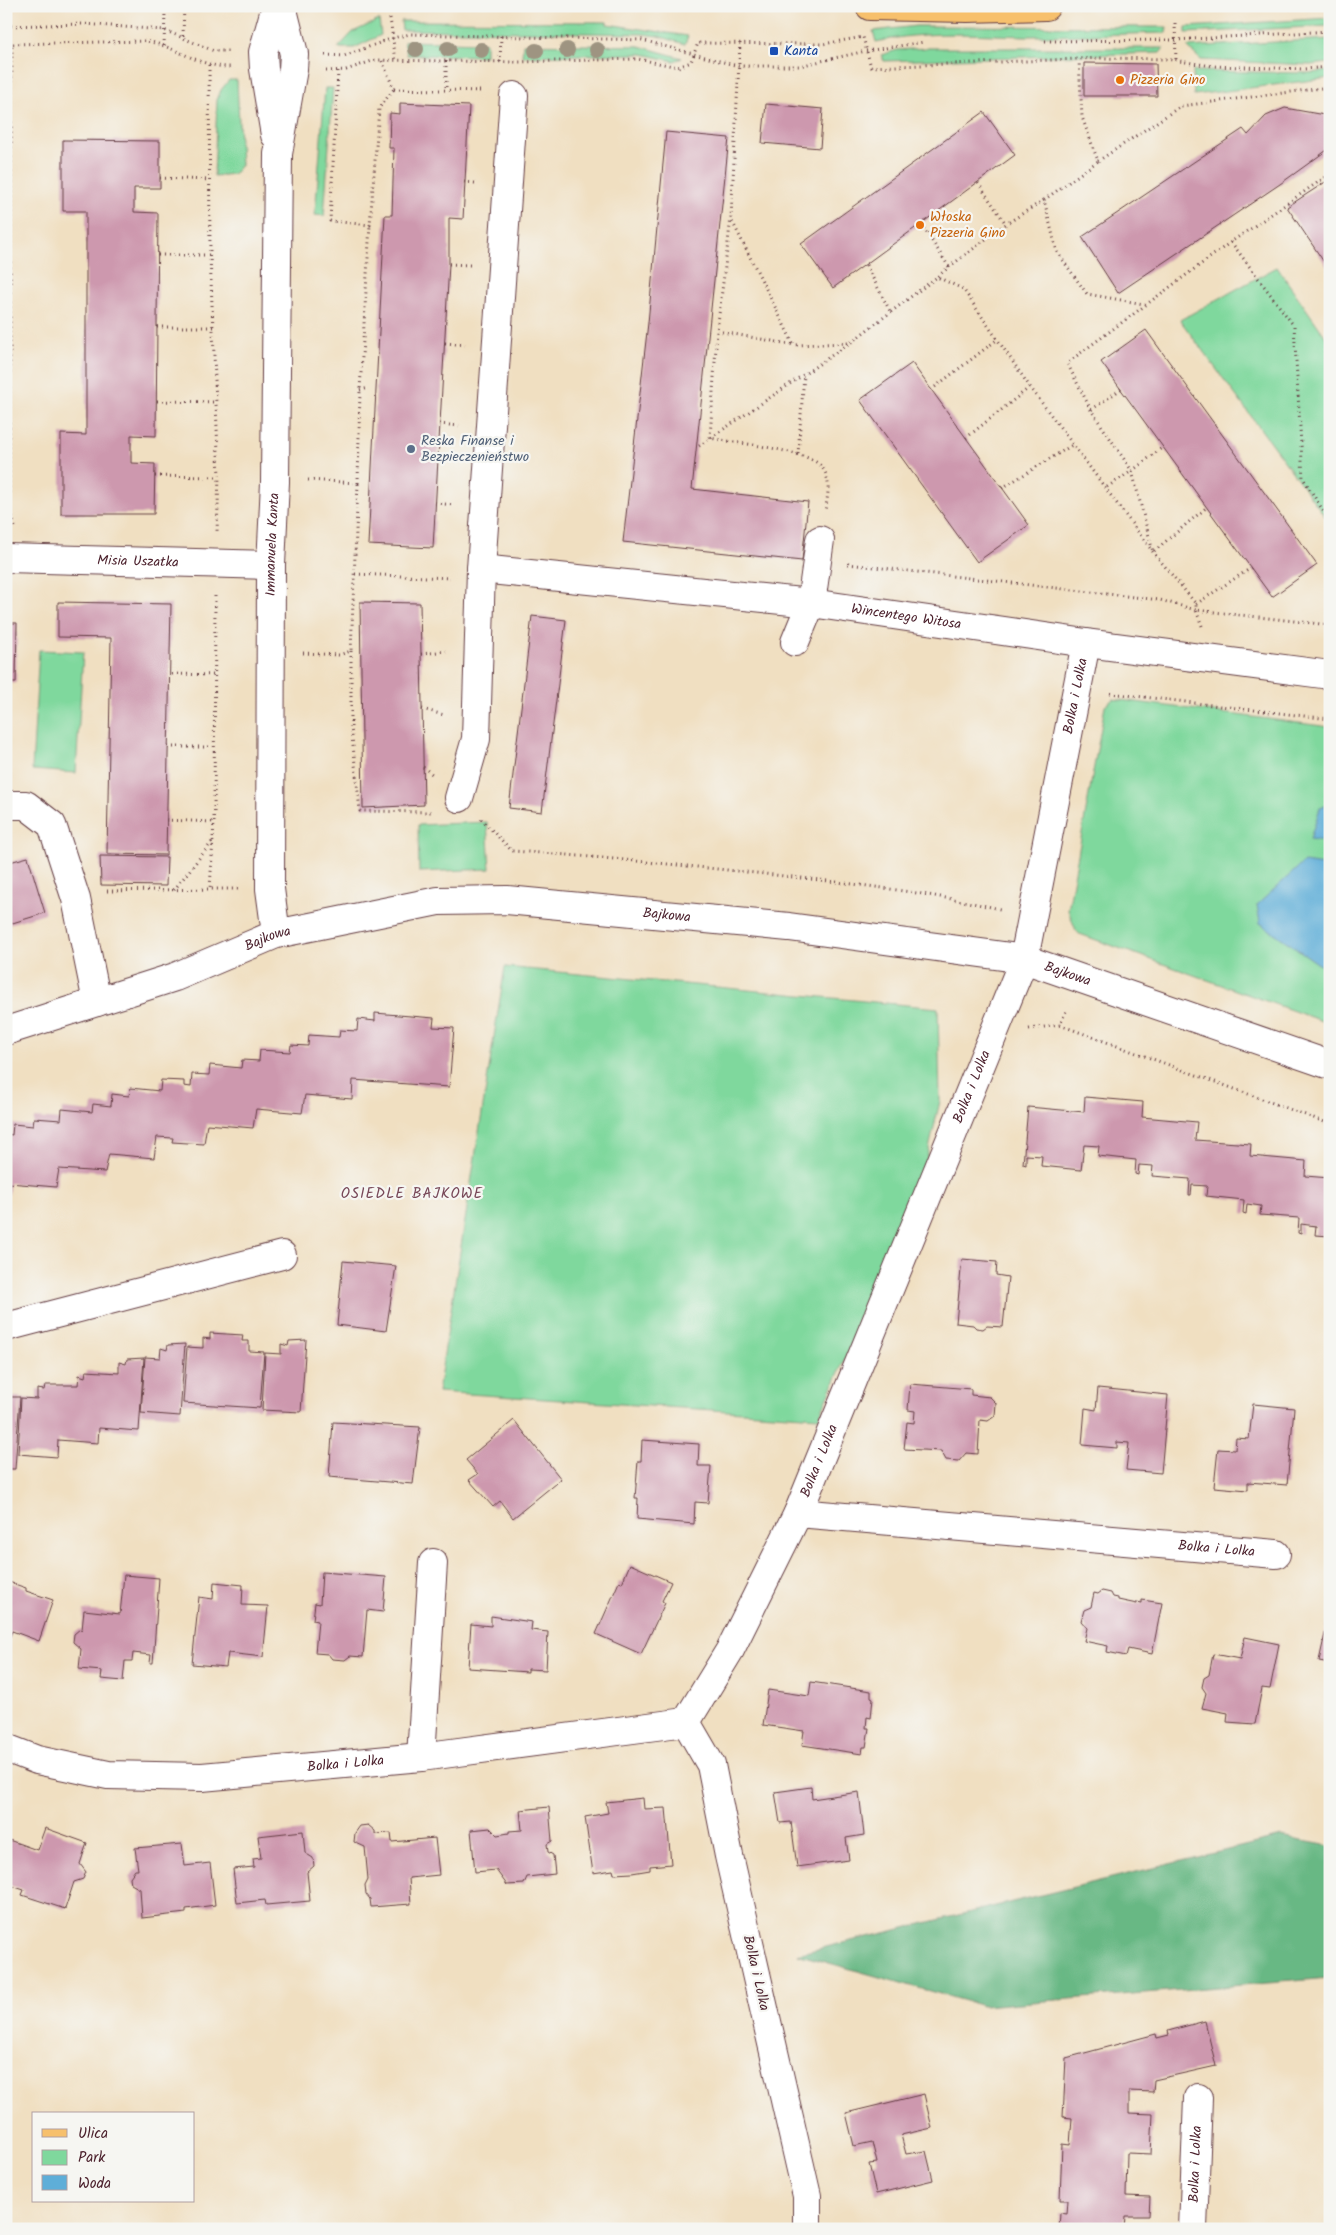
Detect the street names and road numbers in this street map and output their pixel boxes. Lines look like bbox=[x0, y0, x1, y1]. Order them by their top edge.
street label: Immanuela Kanta bbox=[260, 492, 285, 596]
street label: Misia Uszatka bbox=[97, 549, 179, 574]
street label: Wincentego Witosa bbox=[850, 598, 963, 636]
street label: Bolka i Lolka bbox=[1057, 656, 1094, 736]
street label: Bajkowa bbox=[642, 902, 692, 929]
street label: Bajkowa bbox=[241, 920, 293, 957]
street label: Bajkowa bbox=[1041, 956, 1094, 992]
street label: Bolka i Lolka bbox=[947, 1047, 997, 1127]
street label: Bolka i Lolka bbox=[795, 1421, 844, 1501]
street label: Bolka i Lolka bbox=[1177, 1535, 1256, 1563]
street label: Bolka i Lolka bbox=[306, 1749, 385, 1778]
street label: Bolka i Lolka bbox=[737, 1933, 775, 2013]
street label: Bolka i Lolka bbox=[1183, 2125, 1208, 2203]

